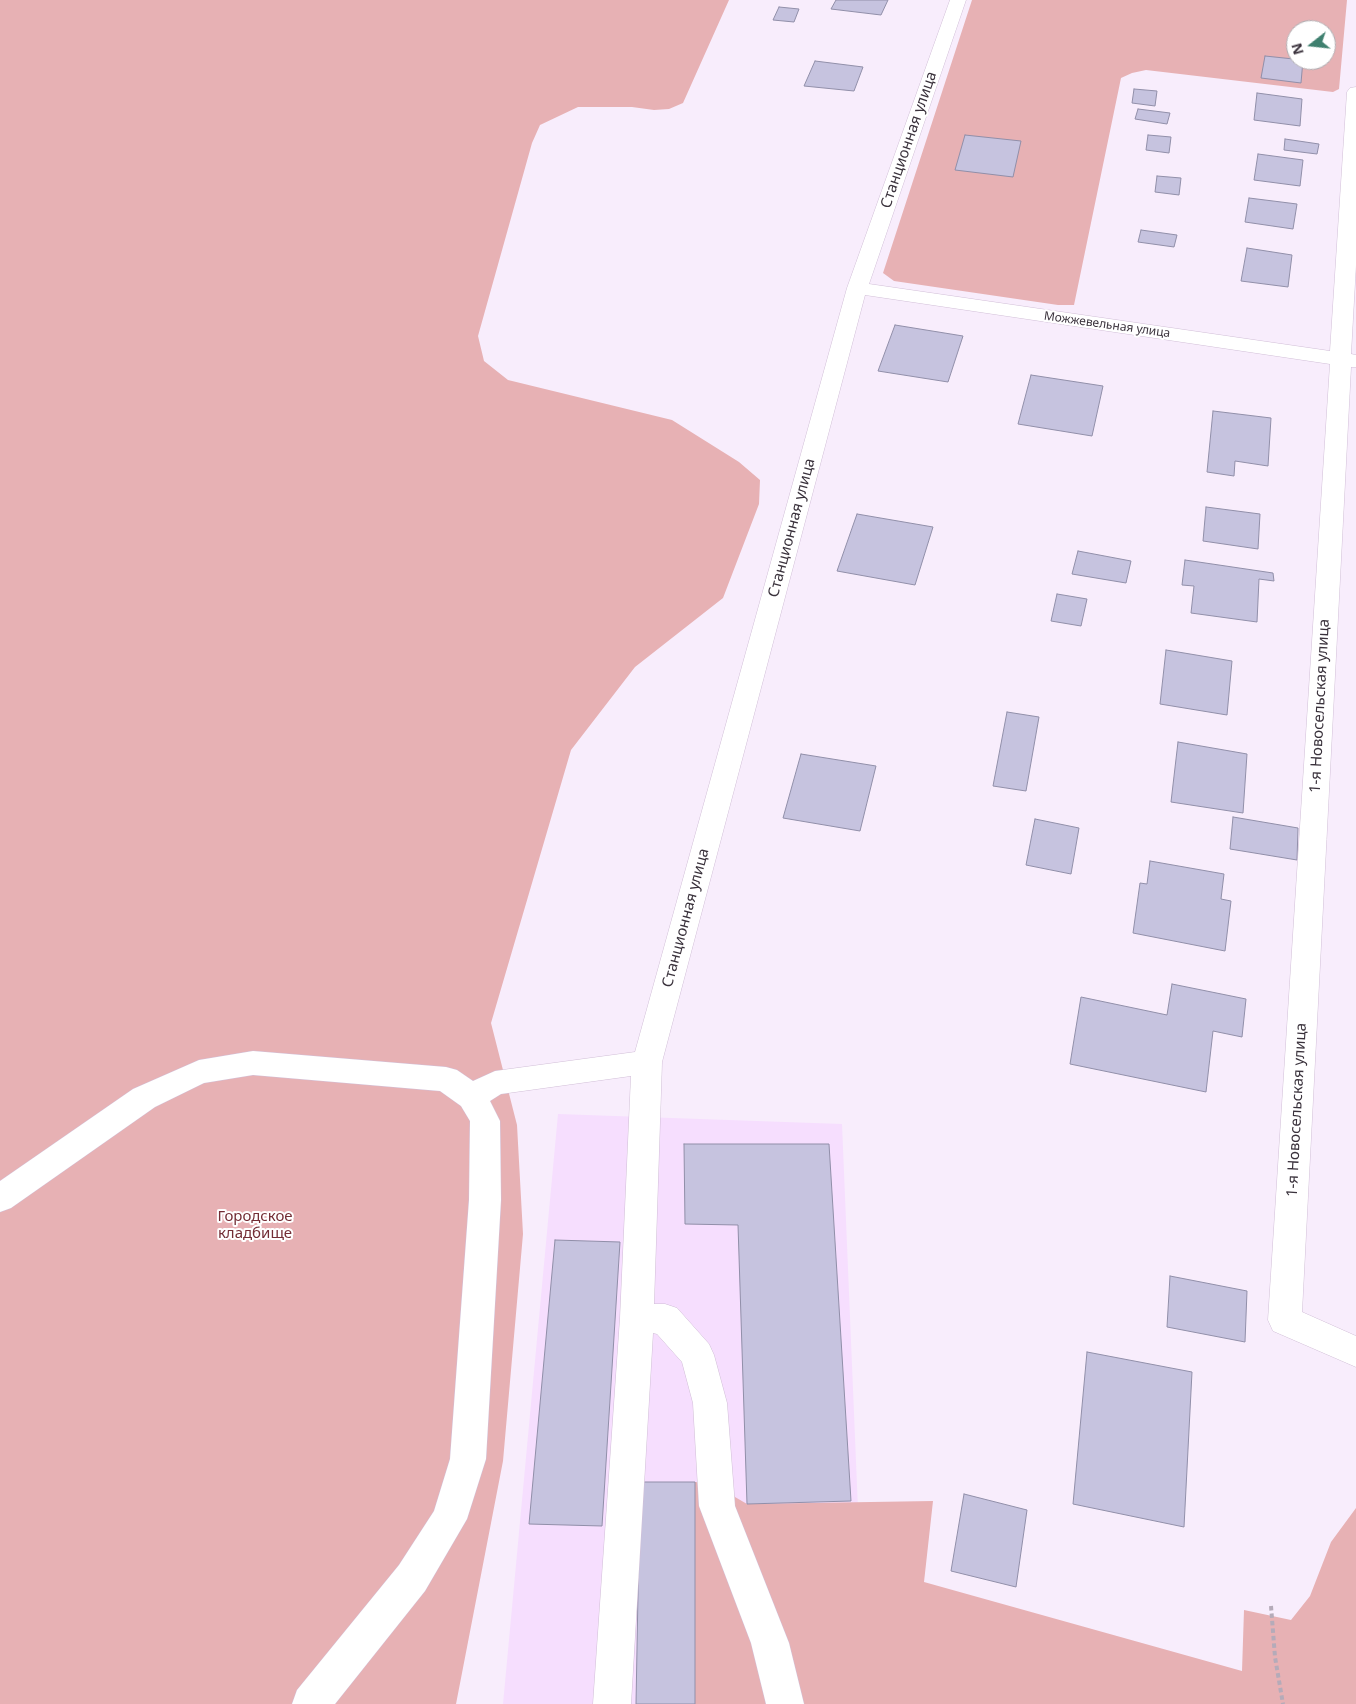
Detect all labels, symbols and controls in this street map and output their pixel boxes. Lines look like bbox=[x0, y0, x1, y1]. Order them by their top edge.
north arrow bbox=[1286, 20, 1336, 70]
text: N bbox=[1286, 41, 1308, 57]
street label: Станционная улица bbox=[877, 69, 941, 211]
street label: Можжевельная улица bbox=[1043, 309, 1171, 341]
street label: Станционная улица bbox=[765, 456, 819, 600]
street label: 1-я Новосельская улица bbox=[1306, 618, 1334, 794]
street label: Станционная улица bbox=[659, 846, 713, 990]
street label: 1-я Новосельская улица bbox=[1283, 1022, 1311, 1198]
park label: Городское кладбище bbox=[217, 1208, 293, 1243]

